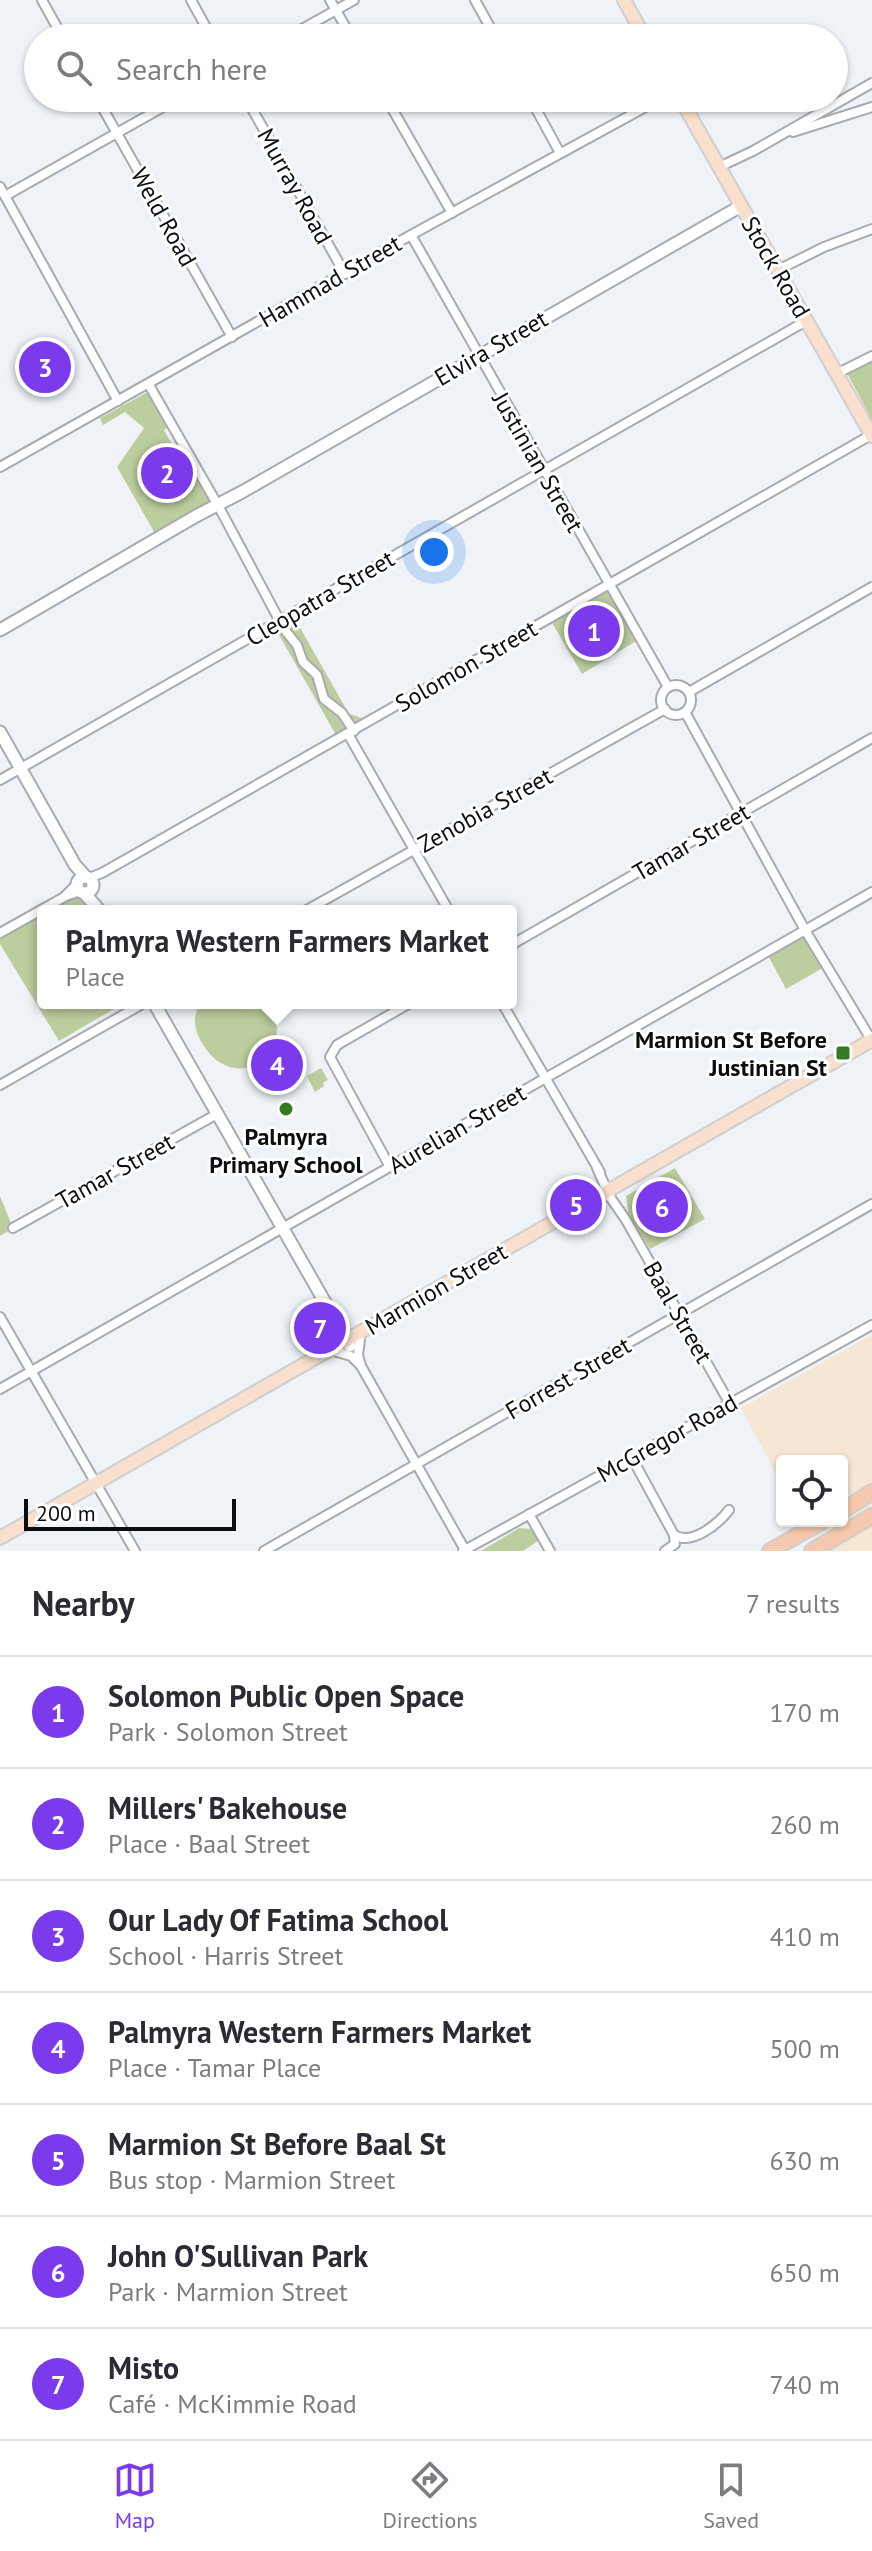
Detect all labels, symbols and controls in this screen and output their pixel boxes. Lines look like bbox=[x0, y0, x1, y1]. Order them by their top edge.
search box bbox=[24, 24, 848, 112]
icon: search bbox=[52, 46, 96, 90]
text: Search here bbox=[116, 49, 267, 88]
street label: Murray Road bbox=[250, 123, 340, 249]
street label: Weld Road bbox=[124, 162, 204, 272]
street label: Stock Road bbox=[735, 211, 817, 323]
street label: Hammad Street bbox=[253, 228, 407, 334]
street label: Elvira Street bbox=[429, 303, 553, 393]
pin: 3 bbox=[19, 337, 71, 397]
street label: Justinian Street bbox=[485, 385, 591, 538]
pin: 2 bbox=[141, 443, 193, 503]
your location bbox=[414, 532, 454, 572]
street label: Cleopatra Street bbox=[240, 543, 400, 653]
pin: 1 bbox=[568, 601, 620, 661]
street label: Solomon Street bbox=[390, 613, 542, 719]
street label: Zenobia Street bbox=[412, 760, 558, 860]
street label: Tamar Street bbox=[627, 796, 755, 888]
popup bbox=[37, 905, 517, 1009]
text: Palmyra Western Farmers Market bbox=[65, 921, 489, 960]
text: Place bbox=[65, 960, 125, 993]
place label: Marmion St Before Justinian St bbox=[635, 1024, 828, 1083]
pin: 4 bbox=[251, 1035, 303, 1095]
marker: Marmion St Before Justinian St bbox=[834, 1044, 852, 1062]
street label: Aurelian Street bbox=[383, 1077, 531, 1181]
marker: Palmyra Primary School bbox=[277, 1100, 295, 1118]
place label: Palmyra Primary School bbox=[209, 1121, 364, 1180]
street label: Tamar Street bbox=[51, 1126, 179, 1216]
pin: 5 bbox=[550, 1175, 602, 1235]
pin: 6 bbox=[636, 1177, 688, 1237]
street label: Marmion Street bbox=[360, 1236, 512, 1342]
street label: Baal Street bbox=[636, 1256, 720, 1368]
pin: 7 bbox=[294, 1298, 346, 1358]
street label: Forrest Street bbox=[500, 1330, 636, 1426]
street label: McGregor Road bbox=[591, 1387, 743, 1489]
map controls bbox=[776, 1455, 848, 1527]
button: locate bbox=[776, 1455, 848, 1527]
scale bar bbox=[24, 1495, 236, 1531]
text: 200 m bbox=[36, 1499, 96, 1527]
text: Nearby bbox=[32, 1581, 134, 1625]
text: 7 results bbox=[746, 1587, 840, 1620]
text: Solomon Public Open Space bbox=[108, 1676, 464, 1715]
text: 1 bbox=[51, 1696, 65, 1729]
text: 170 m bbox=[769, 1696, 840, 1729]
text: Park · Solomon Street bbox=[108, 1715, 348, 1748]
text: Millers' Bakehouse bbox=[108, 1788, 347, 1827]
text: 2 bbox=[51, 1808, 65, 1841]
text: 260 m bbox=[769, 1808, 840, 1841]
text: Place · Baal Street bbox=[108, 1827, 310, 1860]
text: Our Lady Of Fatima School bbox=[108, 1900, 448, 1939]
text: 3 bbox=[51, 1920, 65, 1953]
text: 410 m bbox=[769, 1920, 840, 1953]
text: School · Harris Street bbox=[108, 1939, 343, 1972]
text: Palmyra Western Farmers Market bbox=[108, 2012, 531, 2051]
text: 4 bbox=[51, 2032, 65, 2065]
text: 500 m bbox=[769, 2032, 840, 2065]
text: Place · Tamar Place bbox=[108, 2051, 321, 2084]
text: Marmion St Before Baal St bbox=[108, 2124, 446, 2163]
text: 5 bbox=[51, 2144, 65, 2177]
text: 630 m bbox=[769, 2144, 840, 2177]
text: Bus stop · Marmion Street bbox=[108, 2163, 395, 2196]
text: John O'Sullivan Park bbox=[108, 2236, 368, 2275]
text: 6 bbox=[51, 2256, 65, 2289]
text: 650 m bbox=[769, 2256, 840, 2289]
text: Park · Marmion Street bbox=[108, 2275, 348, 2308]
text: Misto bbox=[108, 2348, 179, 2387]
text: 7 bbox=[51, 2368, 65, 2401]
text: 740 m bbox=[769, 2368, 840, 2401]
text: Café · McKimmie Road bbox=[108, 2387, 357, 2420]
tab: Map bbox=[113, 2458, 157, 2534]
tab: Directions bbox=[382, 2458, 478, 2534]
tab: Saved bbox=[703, 2458, 759, 2534]

